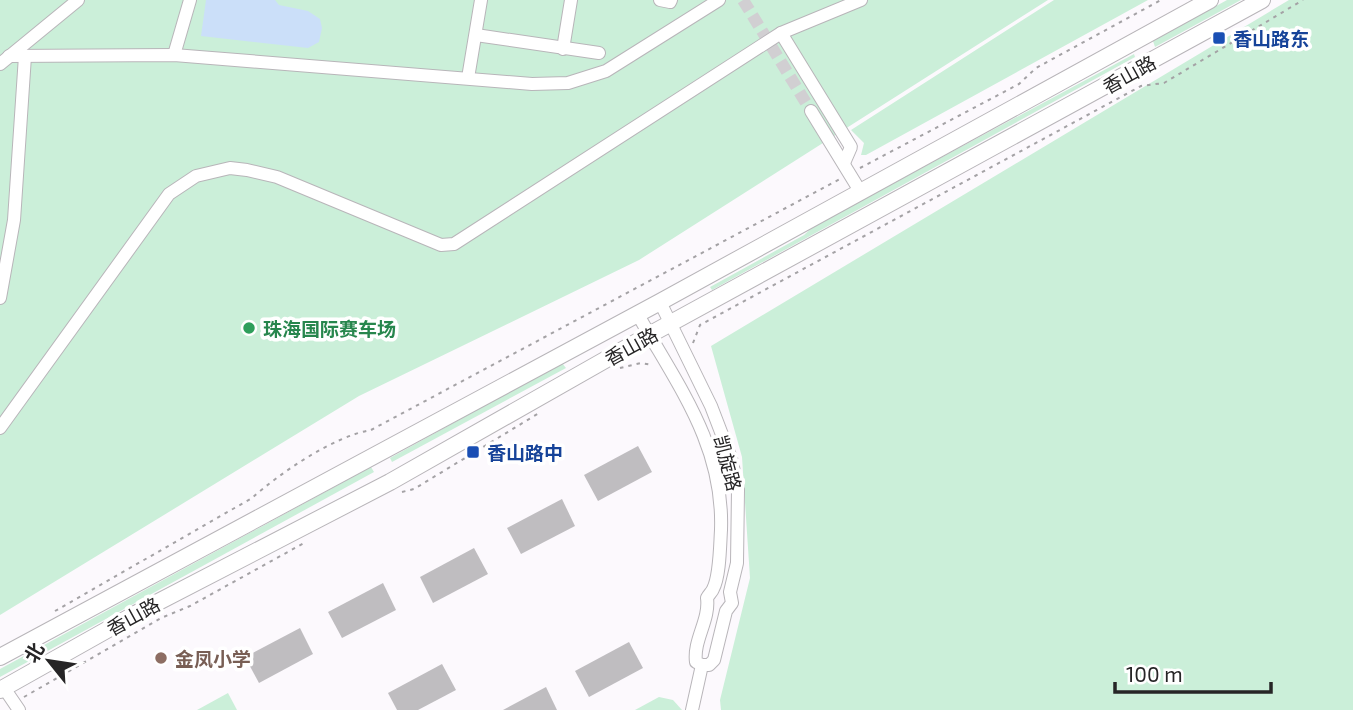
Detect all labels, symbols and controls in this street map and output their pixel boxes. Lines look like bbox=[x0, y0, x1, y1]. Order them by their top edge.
place label: 香山路东 bbox=[1233, 27, 1309, 50]
marker: 香山路东 bbox=[1211, 30, 1227, 46]
street label: 香山路 bbox=[1098, 50, 1160, 98]
place label: 珠海国际赛车场 bbox=[263, 317, 396, 340]
marker: 珠海国际赛车场 bbox=[241, 320, 257, 336]
street label: 香山路 bbox=[600, 322, 662, 370]
street label: 凯旋路 bbox=[710, 432, 746, 494]
place label: 香山路中 bbox=[487, 441, 563, 464]
marker: 香山路中 bbox=[465, 444, 481, 460]
street label: 香山路 bbox=[102, 592, 164, 640]
north arrow bbox=[14, 626, 84, 696]
text: 北 bbox=[19, 638, 49, 666]
place label: 金凤小学 bbox=[175, 647, 251, 670]
marker: 金凤小学 bbox=[153, 650, 169, 666]
scale bar bbox=[1115, 650, 1271, 694]
text: 100 m bbox=[1126, 661, 1183, 686]

